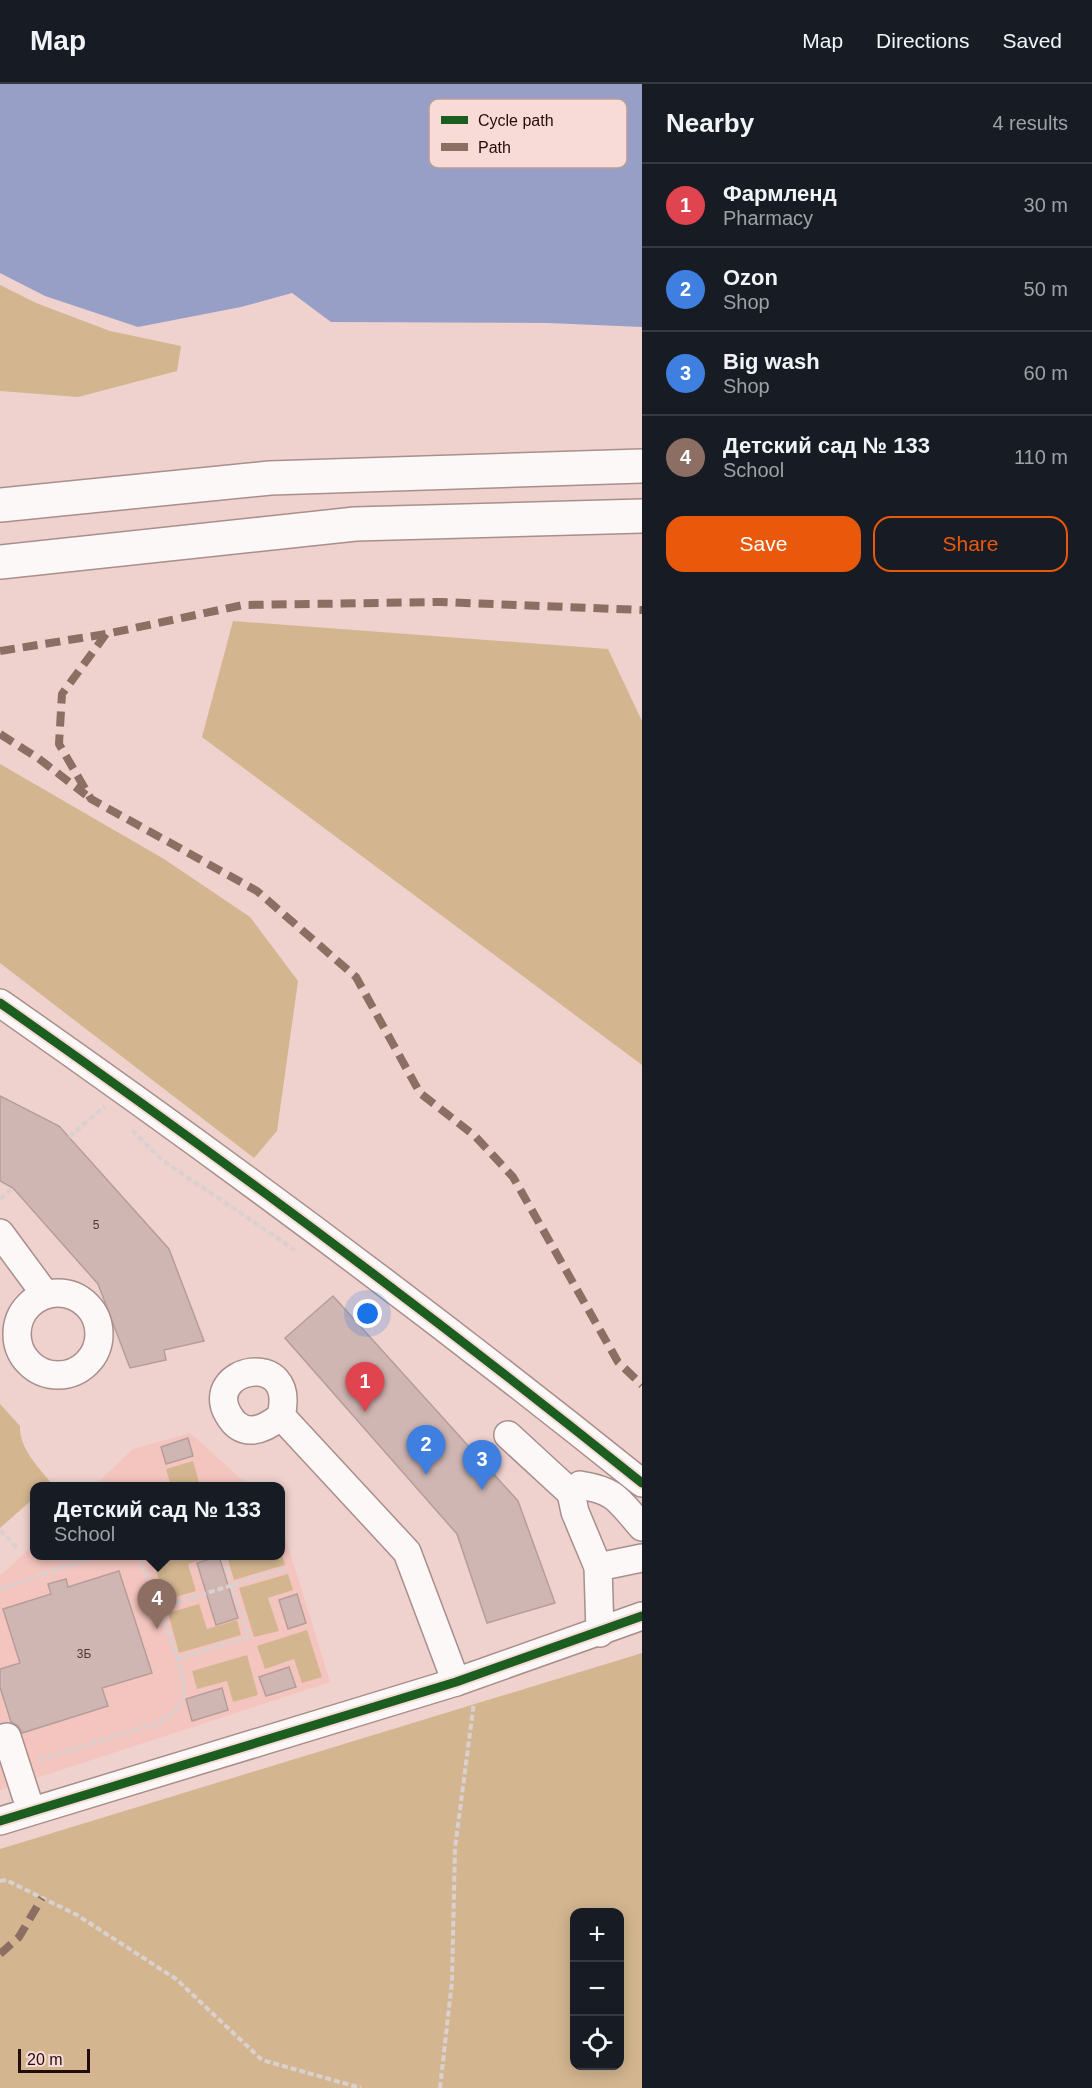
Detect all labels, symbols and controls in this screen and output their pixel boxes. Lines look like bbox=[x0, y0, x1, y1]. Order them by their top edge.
text: Map bbox=[30, 25, 86, 56]
text: Map bbox=[802, 29, 843, 52]
text: Directions bbox=[876, 29, 969, 52]
text: Saved bbox=[1002, 29, 1062, 52]
legend bbox=[429, 99, 627, 168]
text: Nearby bbox=[666, 108, 754, 138]
text: Cycle path bbox=[478, 112, 554, 129]
text: 4 results bbox=[992, 112, 1068, 134]
text: Path bbox=[478, 139, 511, 156]
text: Фармленд bbox=[723, 181, 837, 206]
text: 1 bbox=[680, 194, 691, 216]
text: 30 m bbox=[1024, 194, 1068, 216]
text: Pharmacy bbox=[723, 207, 813, 229]
text: Ozon bbox=[723, 265, 778, 290]
text: 2 bbox=[680, 278, 691, 300]
text: 50 m bbox=[1024, 278, 1068, 300]
text: Shop bbox=[723, 291, 770, 313]
text: Big wash bbox=[723, 349, 820, 374]
text: 3 bbox=[680, 362, 691, 384]
text: 60 m bbox=[1024, 362, 1068, 384]
text: Shop bbox=[723, 375, 770, 397]
text: Детский сад № 133 bbox=[723, 433, 930, 458]
text: 4 bbox=[680, 446, 691, 468]
text: 110 m bbox=[1014, 446, 1068, 468]
text: School bbox=[723, 459, 784, 481]
button: Save bbox=[666, 516, 861, 572]
button: Share bbox=[873, 516, 1068, 572]
house number: 5 bbox=[93, 1218, 100, 1232]
your location bbox=[353, 1299, 382, 1328]
pin: 1 bbox=[346, 1362, 385, 1412]
pin: 2 bbox=[406, 1426, 446, 1475]
pin: 3 bbox=[462, 1440, 502, 1490]
popup bbox=[30, 1482, 285, 1560]
text: Детский сад № 133 bbox=[54, 1497, 261, 1522]
text: School bbox=[54, 1523, 115, 1545]
pin: 4 bbox=[138, 1580, 176, 1629]
house number: 3Б bbox=[77, 1647, 91, 1661]
map controls bbox=[570, 1908, 624, 2070]
button: + bbox=[570, 1908, 624, 1962]
button: − bbox=[570, 1962, 624, 2016]
button: locate bbox=[570, 2016, 624, 2070]
scale bar bbox=[18, 2046, 90, 2074]
text: 20 m bbox=[27, 2051, 63, 2068]

